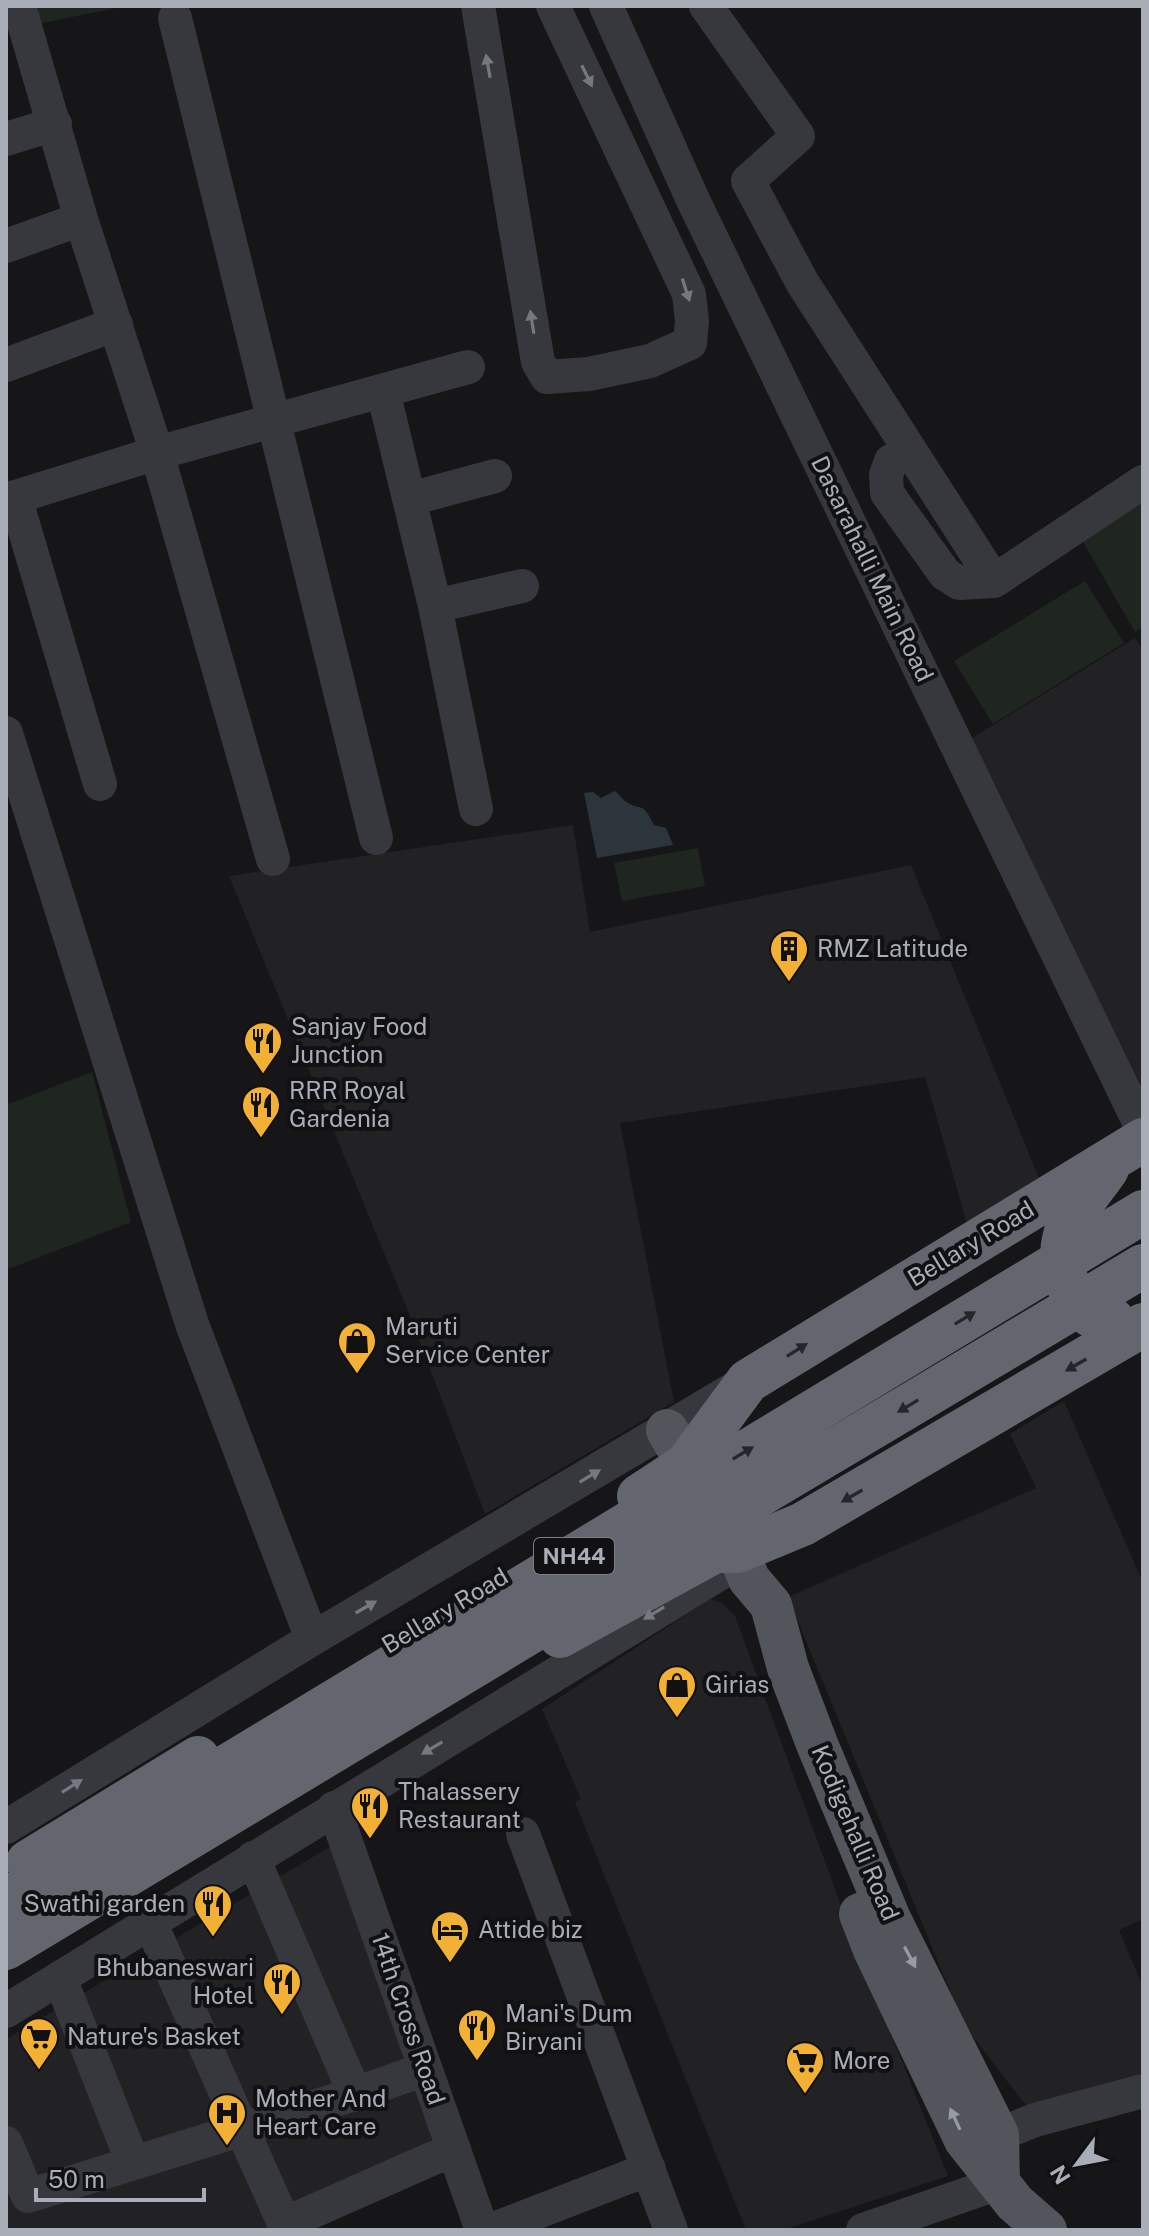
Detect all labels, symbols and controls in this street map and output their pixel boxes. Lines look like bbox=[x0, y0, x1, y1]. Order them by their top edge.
one-way arrow bbox=[481, 53, 494, 78]
one-way arrow bbox=[580, 65, 594, 88]
one-way arrow bbox=[680, 279, 693, 303]
one-way arrow bbox=[525, 309, 538, 334]
street label: Dasarahalli Main Road bbox=[806, 451, 940, 686]
building icon: RMZ Latitude bbox=[768, 928, 810, 983]
place label: RMZ Latitude bbox=[817, 934, 968, 962]
place label: Sanjay Food Junction bbox=[291, 1012, 427, 1068]
restaurant icon: Sanjay Food Junction bbox=[242, 1020, 284, 1075]
place label: RRR Royal Gardenia bbox=[289, 1076, 406, 1132]
restaurant icon: RRR Royal Gardenia bbox=[240, 1084, 282, 1139]
street label: Bellary Road bbox=[902, 1195, 1039, 1292]
one-way arrow bbox=[954, 1311, 976, 1325]
place label: Maruti Service Center bbox=[385, 1312, 550, 1368]
shop icon: Maruti Service Center bbox=[336, 1320, 378, 1375]
one-way arrow bbox=[786, 1344, 808, 1358]
one-way arrow bbox=[1065, 1358, 1087, 1372]
one-way arrow bbox=[897, 1399, 919, 1413]
one-way arrow bbox=[732, 1447, 754, 1461]
one-way arrow bbox=[579, 1469, 601, 1483]
one-way arrow bbox=[840, 1489, 863, 1503]
road number: NH44 bbox=[534, 1538, 614, 1574]
street label: Bellary Road bbox=[376, 1562, 513, 1659]
one-way arrow bbox=[355, 1600, 377, 1614]
one-way arrow bbox=[643, 1606, 665, 1620]
shop icon: Girias bbox=[656, 1664, 698, 1719]
place label: Girias bbox=[705, 1670, 769, 1698]
one-way arrow bbox=[421, 1741, 443, 1755]
street label: Kodigehalli Road bbox=[806, 1741, 905, 1924]
place label: Thalassery Restaurant bbox=[398, 1777, 521, 1833]
one-way arrow bbox=[61, 1780, 83, 1794]
restaurant icon: Thalassery Restaurant bbox=[349, 1785, 391, 1840]
restaurant icon: Swathi garden bbox=[192, 1883, 234, 1938]
place label: Swathi garden bbox=[24, 1889, 185, 1917]
hotel icon: Attide biz bbox=[429, 1909, 471, 1964]
place label: Attide biz bbox=[478, 1915, 583, 1943]
street label: 14th Cross Road bbox=[366, 1929, 451, 2108]
one-way arrow bbox=[904, 1946, 917, 1969]
place label: Bhubaneswari Hotel bbox=[96, 1953, 254, 2009]
restaurant icon: Bhubaneswari Hotel bbox=[261, 1961, 303, 2016]
place label: Mani's Dum Biryani bbox=[505, 1999, 633, 2055]
restaurant icon: Mani's Dum Biryani bbox=[456, 2007, 498, 2062]
supermarket icon: Nature's Basket bbox=[18, 2016, 60, 2071]
place label: Nature's Basket bbox=[67, 2022, 241, 2050]
supermarket icon: More bbox=[784, 2040, 826, 2095]
place label: More bbox=[833, 2046, 890, 2074]
place label: Mother And Heart Care bbox=[255, 2084, 386, 2140]
hospital icon: Mother And Heart Care bbox=[206, 2092, 248, 2147]
one-way arrow bbox=[948, 2108, 962, 2131]
north arrow bbox=[1037, 2124, 1117, 2204]
scale bar bbox=[36, 2152, 204, 2202]
text: N bbox=[1044, 2160, 1076, 2189]
text: 50 m bbox=[48, 2165, 105, 2193]

